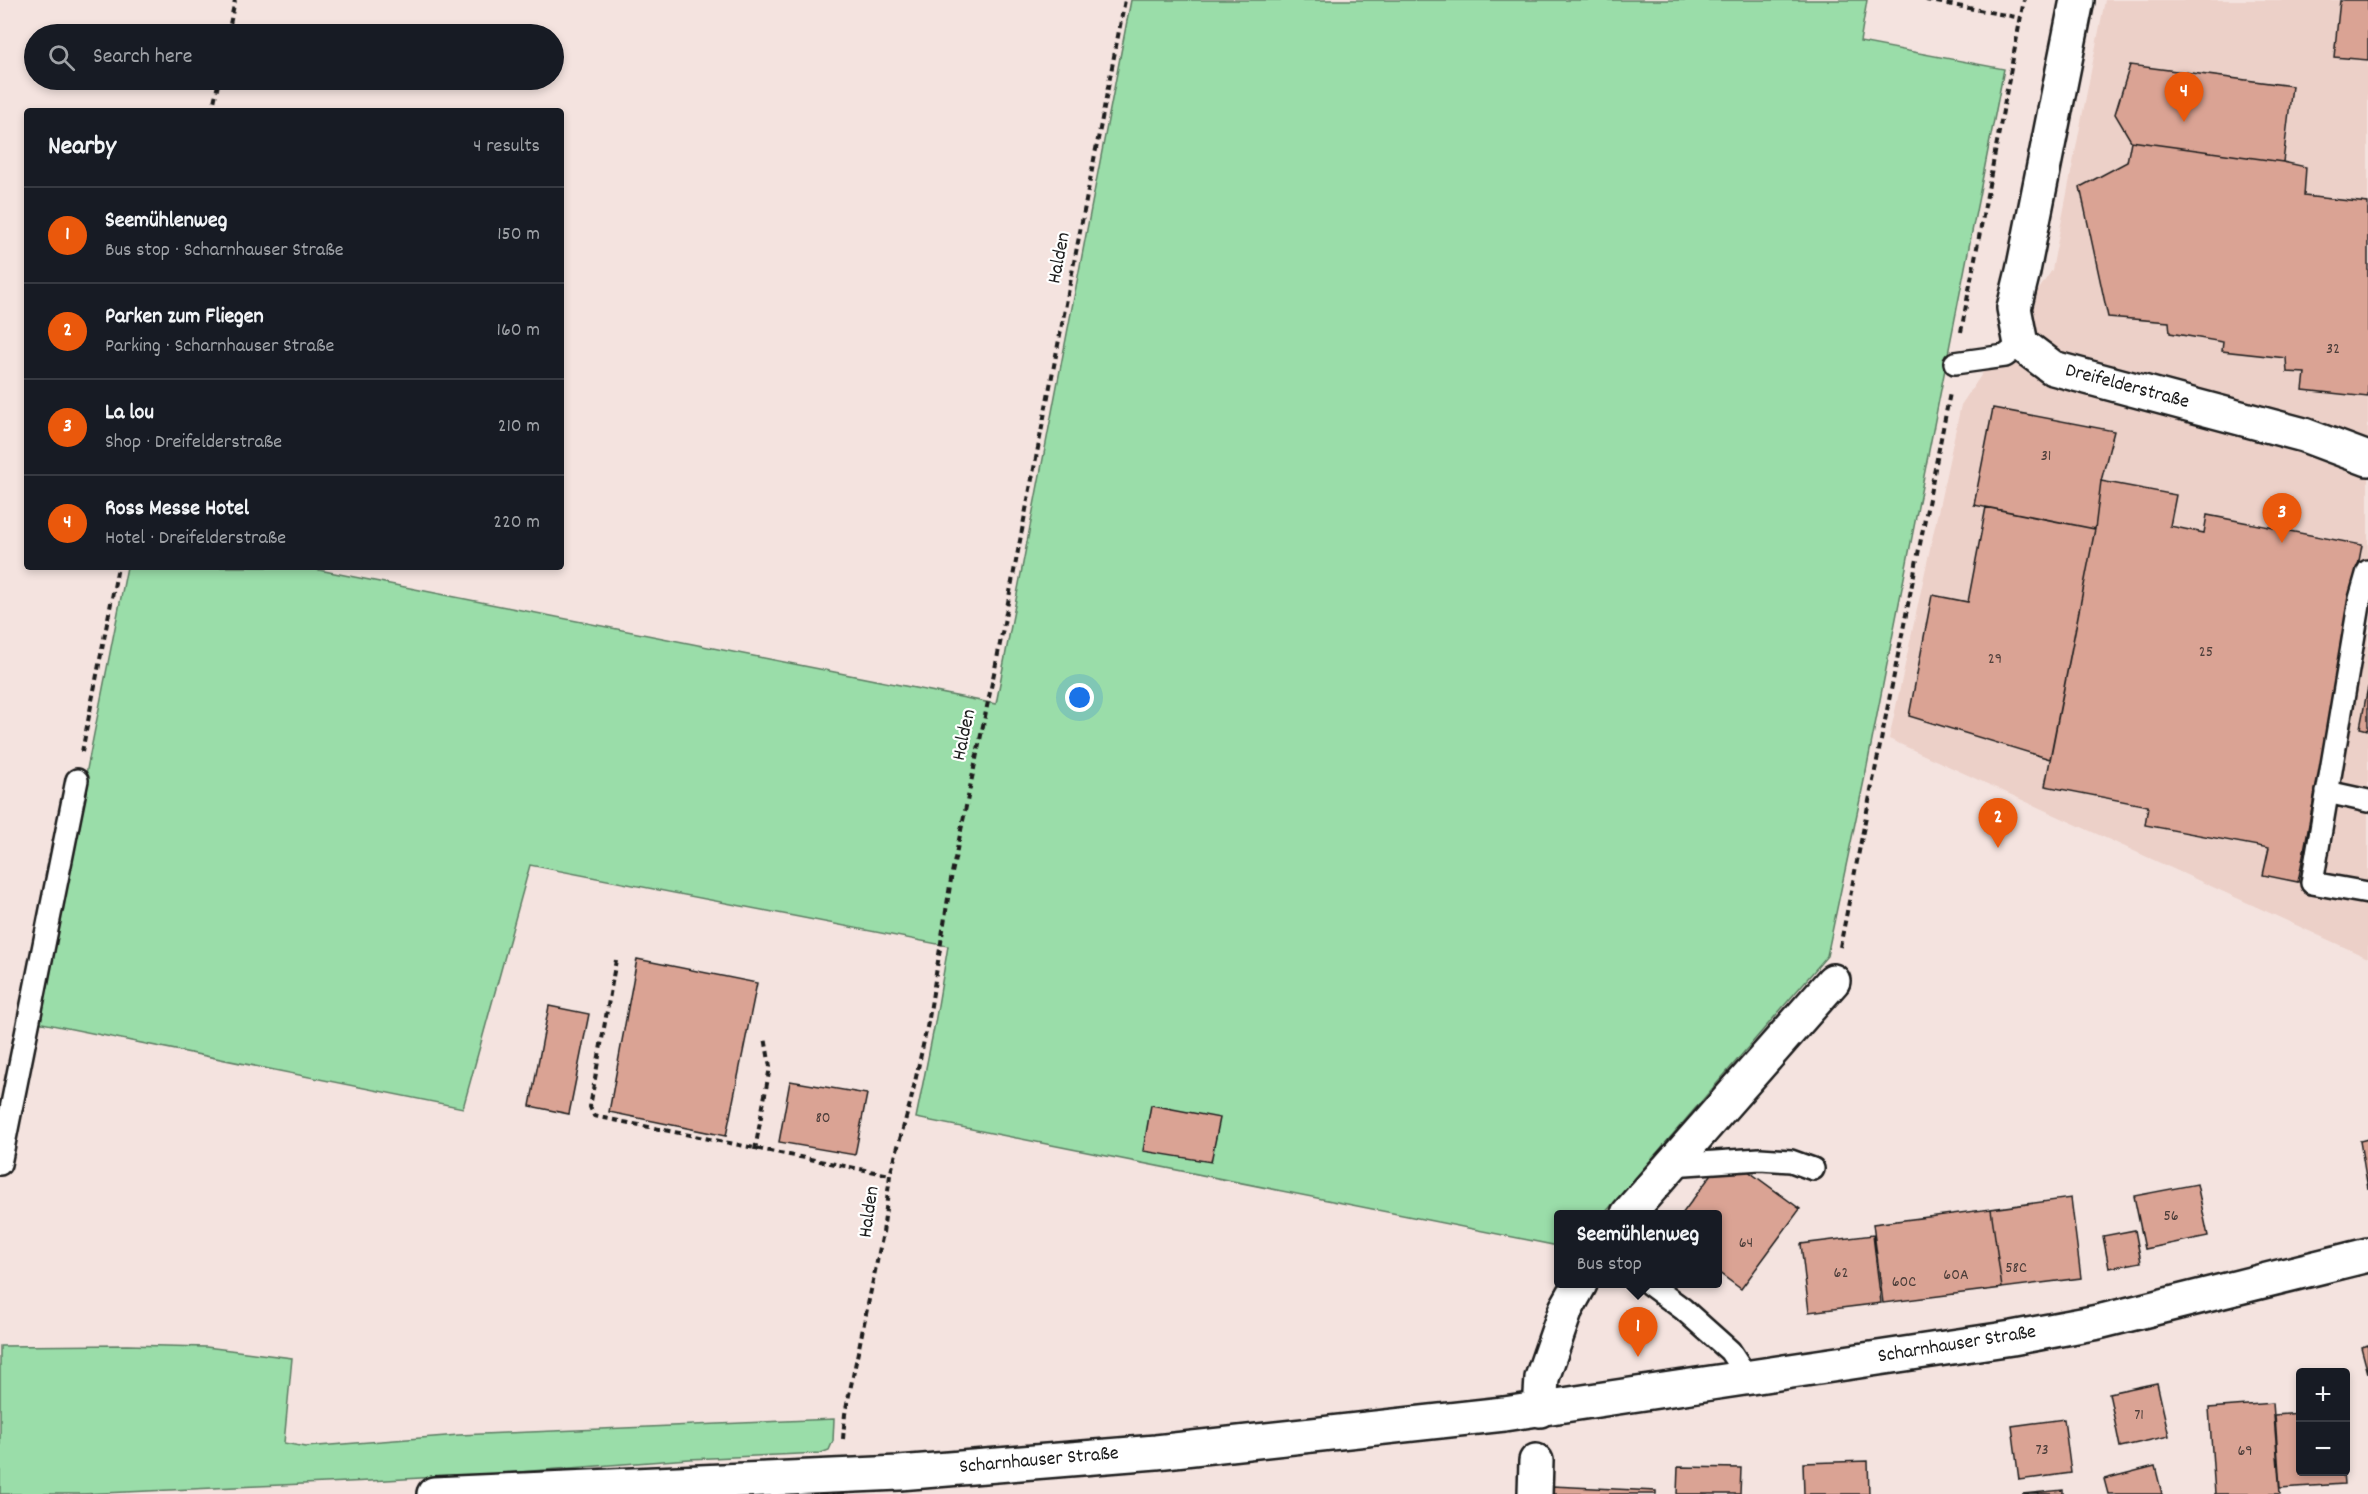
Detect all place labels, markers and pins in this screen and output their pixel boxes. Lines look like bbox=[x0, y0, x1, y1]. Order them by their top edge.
pin: 4 bbox=[2164, 72, 2204, 122]
pin: 3 bbox=[2262, 494, 2302, 543]
pin: 2 bbox=[1978, 798, 2018, 848]
pin: 1 bbox=[1618, 1308, 1658, 1357]

